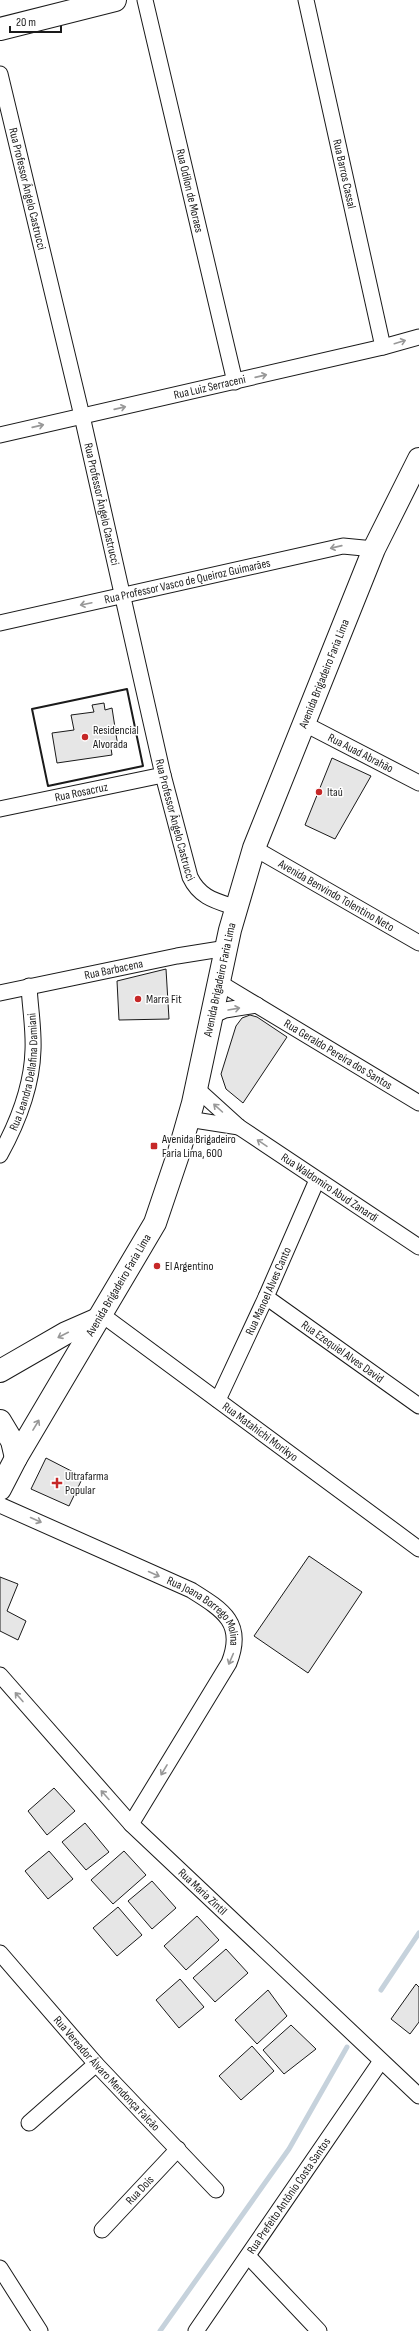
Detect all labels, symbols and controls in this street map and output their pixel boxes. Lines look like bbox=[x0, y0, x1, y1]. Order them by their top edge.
scale bar bbox=[10, 8, 61, 34]
text: 20 m bbox=[16, 15, 36, 30]
street label: Rua Professor Ângelo Castrucci bbox=[5, 126, 49, 251]
street label: Rua Barros Cassal bbox=[329, 138, 359, 210]
street label: Rua Odilon de Moraes bbox=[172, 148, 207, 234]
one-way arrow bbox=[394, 338, 407, 345]
street label: Rua Luiz Serraceni bbox=[172, 372, 247, 403]
one-way arrow bbox=[254, 372, 267, 380]
one-way arrow bbox=[113, 403, 126, 411]
one-way arrow bbox=[31, 422, 44, 430]
street label: Rua Professor Ângelo Castrucci bbox=[80, 442, 122, 567]
one-way arrow bbox=[330, 544, 343, 552]
street label: Rua Professor Vasco de Queiroz Guimarães bbox=[103, 556, 272, 607]
one-way arrow bbox=[80, 601, 93, 609]
street label: Avenida Brigadeiro Faria Lima bbox=[295, 617, 353, 731]
place label: Residencial Alvorada bbox=[92, 723, 139, 752]
street label: Rua Auad Abrahão bbox=[325, 730, 396, 776]
marker: Residencial Alvorada bbox=[80, 732, 90, 742]
street label: Rua Professor Ângelo Castrucci bbox=[152, 758, 198, 884]
street label: Rua Rosacruz bbox=[53, 780, 110, 805]
place label: Itaú bbox=[327, 785, 343, 800]
marker: Itaú bbox=[314, 787, 324, 797]
street label: Avenida Benvindo Tolentino Neto bbox=[275, 856, 397, 935]
street label: Avenida Brigadeiro Faria Lima bbox=[200, 921, 240, 1039]
street label: Rua Barbacena bbox=[83, 956, 145, 983]
place label: Marra Fit bbox=[146, 992, 182, 1007]
marker: Marra Fit bbox=[133, 994, 143, 1004]
one-way arrow bbox=[227, 1005, 240, 1013]
street label: Rua Leandra Dellafina Damiani bbox=[6, 1012, 41, 1133]
street label: Rua Geraldo Pereira dos Santos bbox=[281, 1016, 395, 1093]
one-way arrow bbox=[212, 1103, 223, 1112]
place label: Avenida Brigadeiro Faria Lima, 600 bbox=[161, 1132, 236, 1161]
one-way arrow bbox=[256, 1139, 267, 1147]
marker: Avenida Brigadeiro Faria Lima, 600 bbox=[149, 1141, 159, 1151]
street label: Rua Waldomiro Abud Zanardi bbox=[278, 1150, 381, 1226]
street label: Avenida Brigadeiro Faria Lima bbox=[82, 1231, 155, 1340]
street label: Rua Manoel Alves Canto bbox=[242, 1245, 295, 1338]
place label: El Argentino bbox=[165, 1259, 213, 1274]
marker: El Argentino bbox=[152, 1261, 162, 1271]
street label: Rua Ezequiel Alves David bbox=[298, 1317, 386, 1386]
one-way arrow bbox=[57, 1332, 69, 1339]
street label: Rua Matahichi Morikyo bbox=[219, 1399, 301, 1465]
one-way arrow bbox=[32, 1419, 40, 1431]
place label: Ultrafarma Popular bbox=[65, 1469, 109, 1498]
marker: Ultrafarma Popular bbox=[52, 1478, 62, 1488]
one-way arrow bbox=[30, 1517, 42, 1524]
one-way arrow bbox=[148, 1571, 160, 1578]
street label: Rua Joana Borrego Molina bbox=[164, 1573, 241, 1647]
one-way arrow bbox=[227, 1652, 234, 1664]
one-way arrow bbox=[15, 1692, 24, 1702]
one-way arrow bbox=[160, 1764, 168, 1775]
one-way arrow bbox=[100, 1790, 109, 1800]
street label: Rua Maria Zintil bbox=[175, 1865, 230, 1919]
street label: Rua Vereador Álvaro Mendonça Falcão bbox=[50, 2013, 163, 2134]
street label: Rua Prefeito Antônio Costa Santos bbox=[244, 2135, 334, 2257]
street label: Rua Dois bbox=[123, 2172, 157, 2208]

